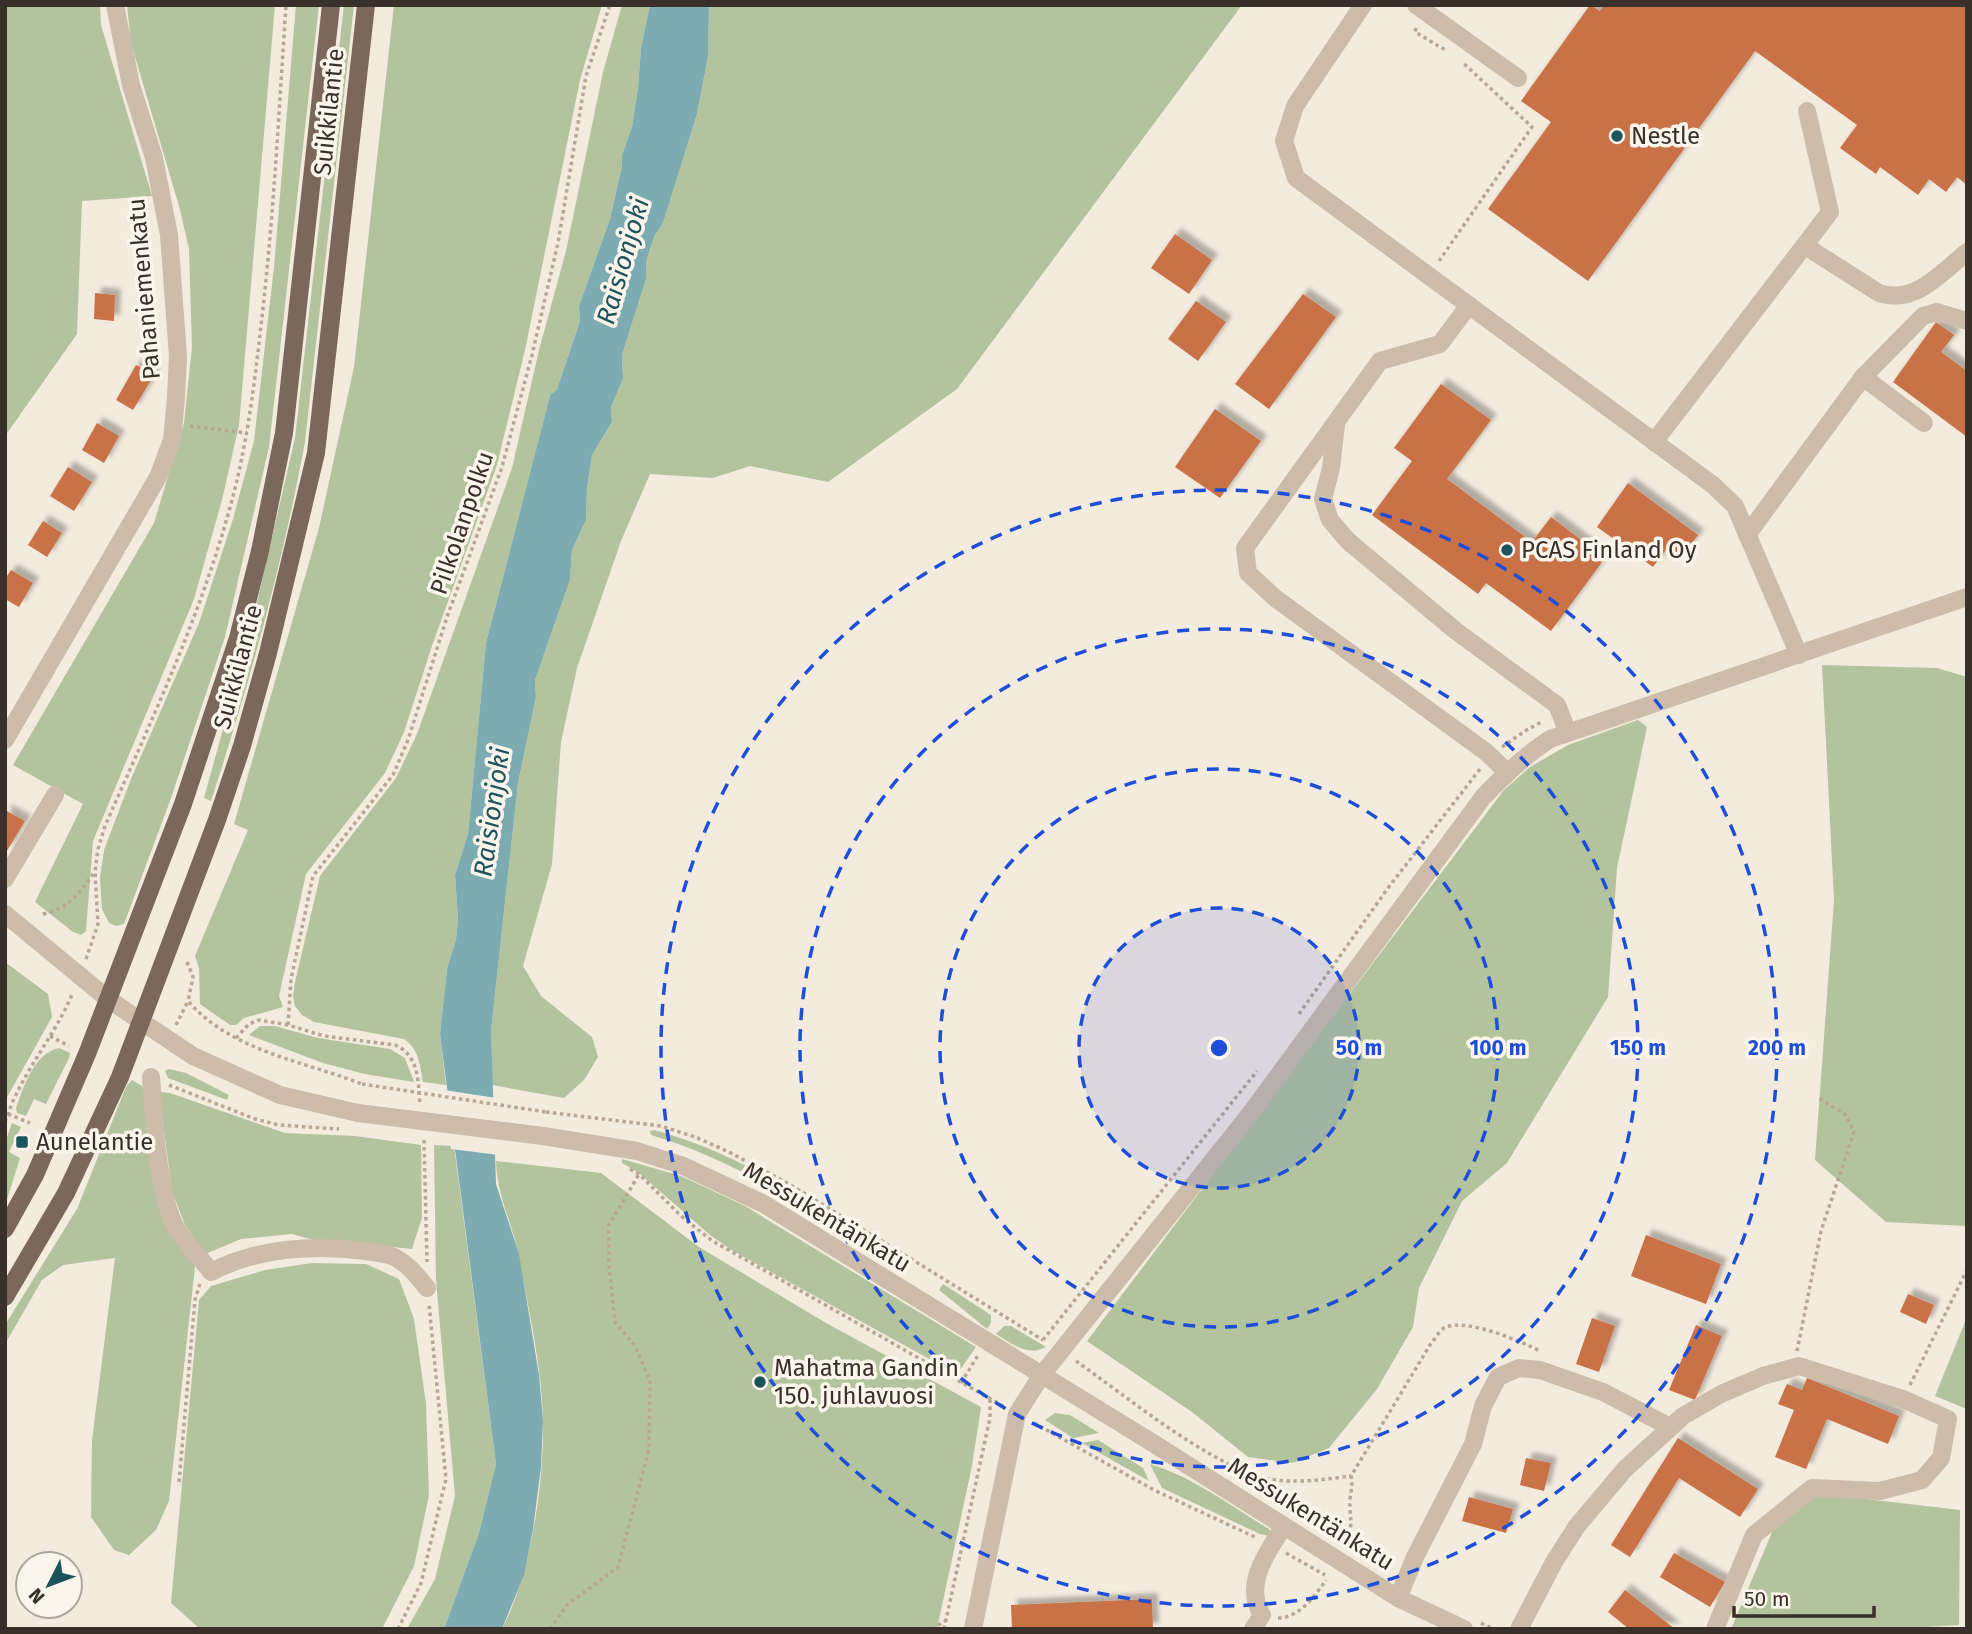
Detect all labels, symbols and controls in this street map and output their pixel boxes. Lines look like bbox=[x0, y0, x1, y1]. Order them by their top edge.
street label: Suikkilantie bbox=[308, 47, 350, 177]
place label: Nestle bbox=[1631, 122, 1700, 150]
marker: Nestle bbox=[1609, 128, 1625, 144]
water label: Raisionjoki bbox=[590, 194, 656, 328]
street label: Pahaniemenkatu bbox=[122, 197, 166, 381]
street label: Pilkolanpolku bbox=[424, 448, 500, 598]
place label: PCAS Finland Oy bbox=[1521, 536, 1697, 564]
marker: PCAS Finland Oy bbox=[1499, 542, 1515, 558]
street label: Suikkilantie bbox=[208, 602, 268, 732]
water label: Raisionjoki bbox=[468, 745, 516, 879]
text: 50 m bbox=[1336, 1035, 1382, 1061]
text: 100 m bbox=[1469, 1035, 1527, 1061]
text: 150 m bbox=[1610, 1035, 1666, 1061]
text: 200 m bbox=[1748, 1035, 1806, 1061]
centre of rings bbox=[1207, 1036, 1231, 1060]
place label: Aunelantie bbox=[36, 1128, 153, 1156]
marker: Aunelantie bbox=[14, 1134, 30, 1150]
street label: Messukentänkatu bbox=[738, 1156, 916, 1278]
place label: Mahatma Gandin 150. juhlavuosi bbox=[774, 1354, 959, 1410]
marker: Mahatma Gandin 150. juhlavuosi bbox=[752, 1374, 768, 1390]
street label: Messukentänkatu bbox=[1223, 1452, 1399, 1576]
north arrow bbox=[14, 1550, 84, 1620]
scale bar bbox=[1734, 1574, 1874, 1618]
text: N bbox=[24, 1584, 50, 1608]
text: 50 m bbox=[1744, 1586, 1790, 1612]

